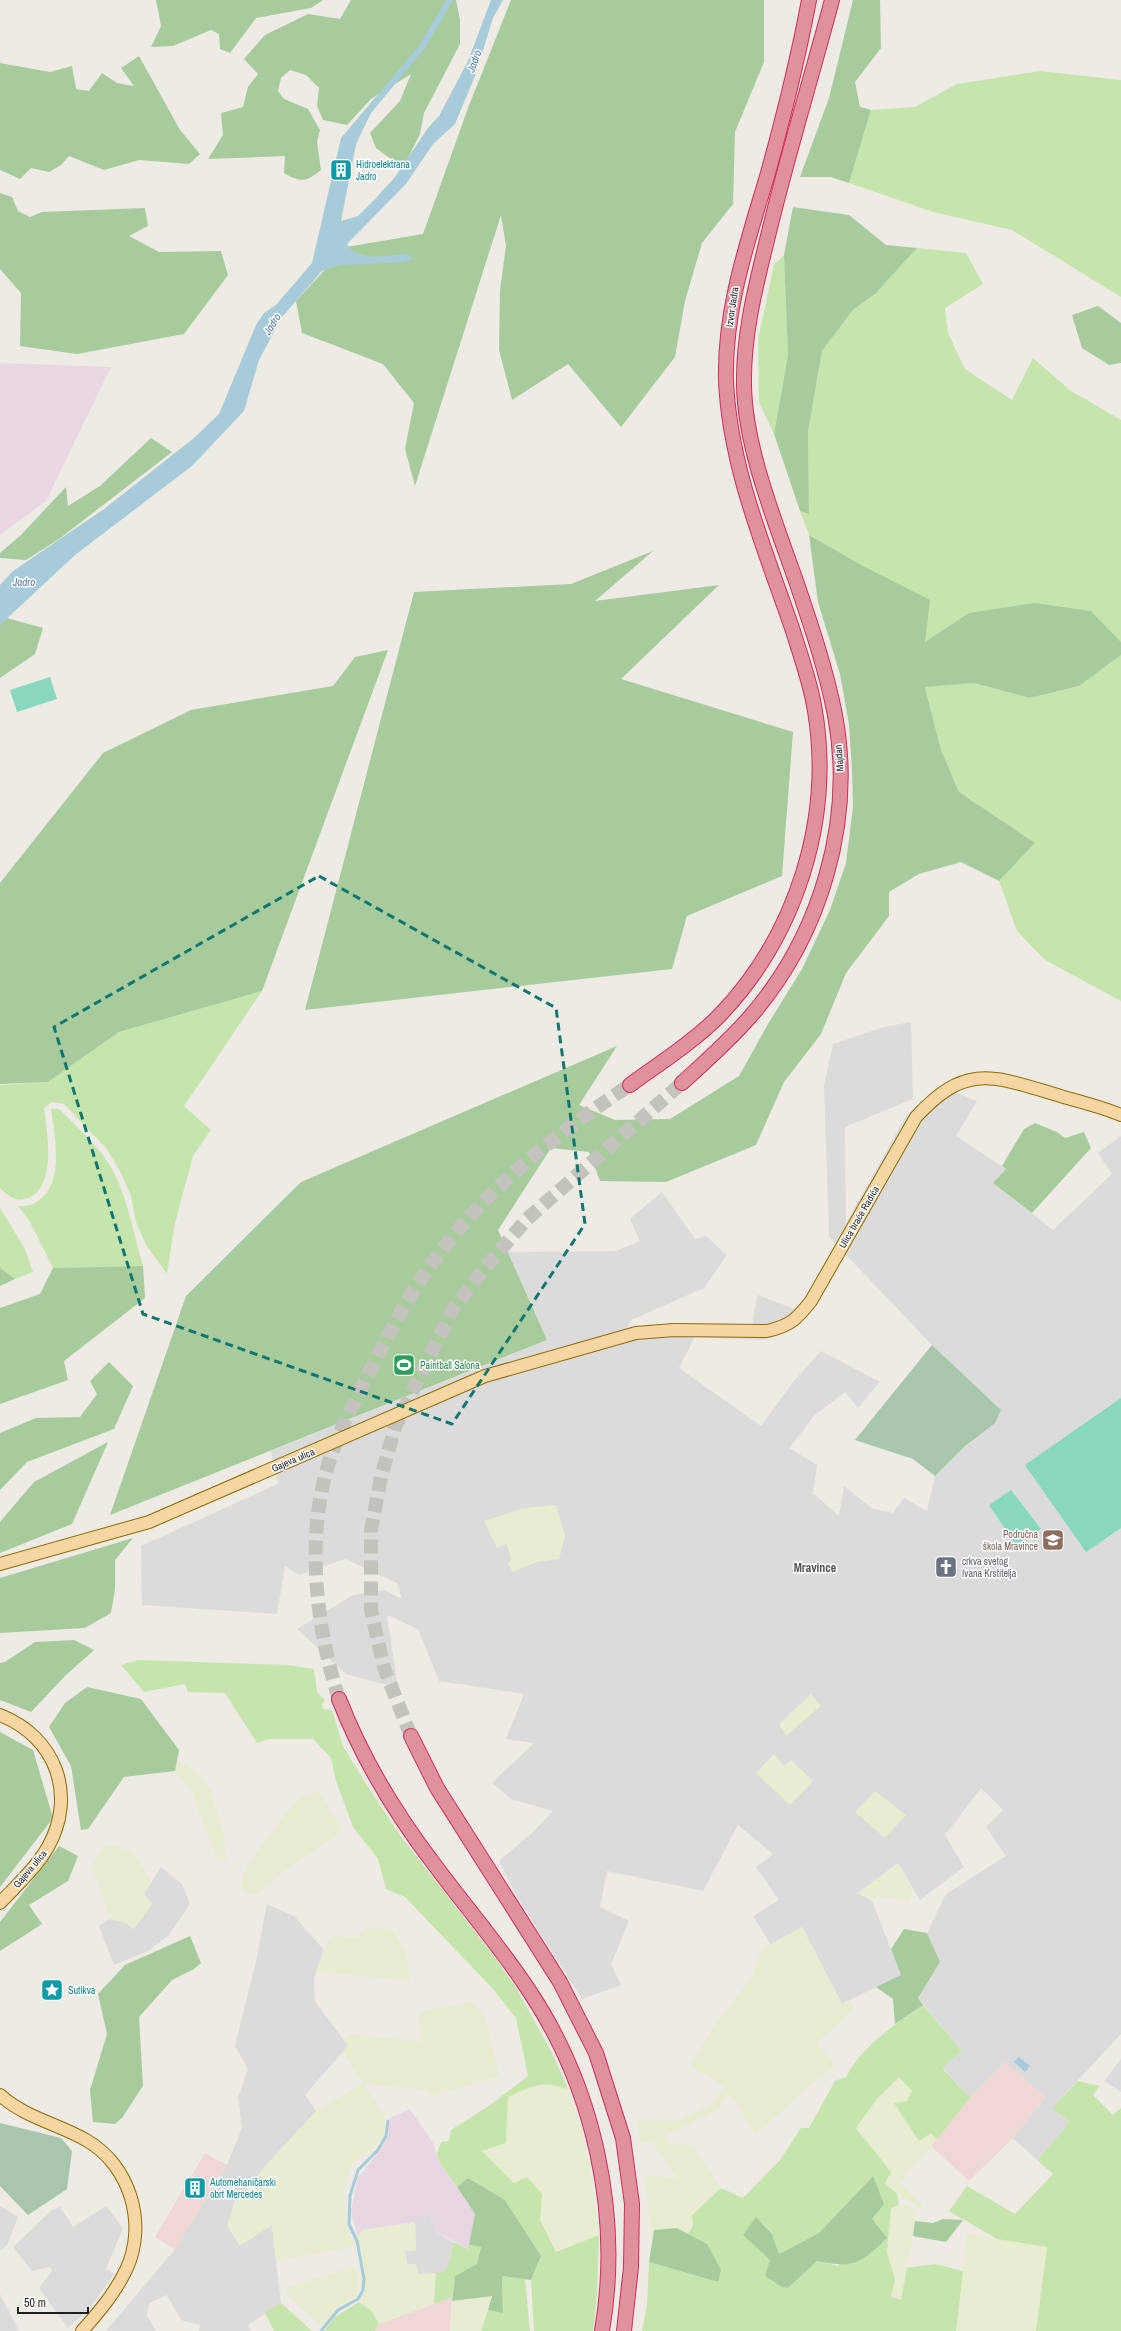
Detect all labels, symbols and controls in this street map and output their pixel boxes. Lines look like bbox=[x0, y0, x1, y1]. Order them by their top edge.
water label: Jadro bbox=[463, 48, 484, 75]
building icon: Hidroelektrana Jadro bbox=[328, 157, 354, 183]
place label: Hidroelektrana Jadro bbox=[356, 158, 410, 183]
street label: Izvor Jadra bbox=[723, 286, 741, 328]
water label: Jadro bbox=[260, 311, 284, 338]
water label: Jadro bbox=[12, 575, 35, 589]
street label: Majdan bbox=[832, 744, 846, 772]
street label: Ulica braće Radića bbox=[836, 1183, 882, 1250]
sports icon: Paintball Salona bbox=[391, 1352, 417, 1378]
place label: Paintball Salona bbox=[420, 1359, 480, 1372]
street label: Gajeva ulica bbox=[269, 1445, 317, 1475]
school or university icon: Područna škola Mravince bbox=[1040, 1527, 1066, 1553]
place label: Područna škola Mravince bbox=[983, 1528, 1038, 1553]
church icon: crkva svetog Ivana Krstitelja bbox=[933, 1554, 959, 1580]
place label: crkva svetog Ivana Krstitelja bbox=[962, 1555, 1017, 1580]
district label: Mravince bbox=[794, 1560, 837, 1576]
street label: Gajeva ulica bbox=[10, 1847, 50, 1891]
place icon: Sutikva bbox=[39, 1977, 65, 2003]
place label: Sutikva bbox=[68, 1984, 96, 1997]
building icon: Automehaničarski obrt Mercedes bbox=[182, 2175, 208, 2201]
place label: Automehaničarski obrt Mercedes bbox=[209, 2176, 276, 2201]
scale bar bbox=[18, 2289, 88, 2315]
text: 50 m bbox=[24, 2295, 46, 2311]

